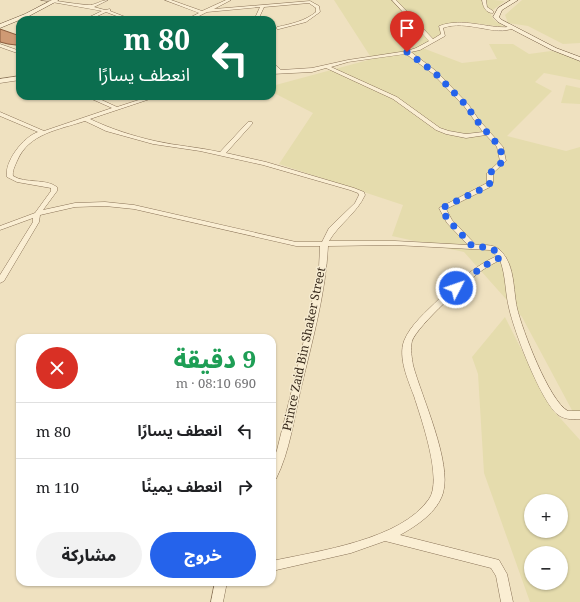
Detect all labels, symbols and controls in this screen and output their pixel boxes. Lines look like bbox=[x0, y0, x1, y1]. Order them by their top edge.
pin bbox=[390, 11, 424, 52]
icon: arrive bbox=[396, 17, 418, 39]
text: 80 m bbox=[123, 20, 190, 58]
icon: left bbox=[204, 32, 256, 84]
text: انعطف يسارًا bbox=[98, 62, 190, 86]
street label: Prince Zaid Bin Shaker Street bbox=[278, 265, 329, 432]
position arrow bbox=[435, 267, 477, 309]
text: 9 دقيقة bbox=[173, 342, 256, 375]
button: close bbox=[36, 347, 78, 389]
text: 690 m · 08:10 bbox=[176, 374, 256, 392]
text: انعطف يسارًا bbox=[138, 420, 222, 440]
icon: left bbox=[234, 420, 256, 442]
text: 80 m bbox=[36, 421, 71, 441]
text: انعطف يمينًا bbox=[141, 476, 222, 496]
icon: right bbox=[234, 476, 256, 498]
text: 110 m bbox=[36, 477, 79, 497]
map controls bbox=[524, 494, 568, 590]
button: + bbox=[524, 494, 568, 538]
button: مشاركة bbox=[36, 532, 142, 578]
button: خروج bbox=[150, 532, 256, 578]
button: − bbox=[524, 546, 568, 590]

